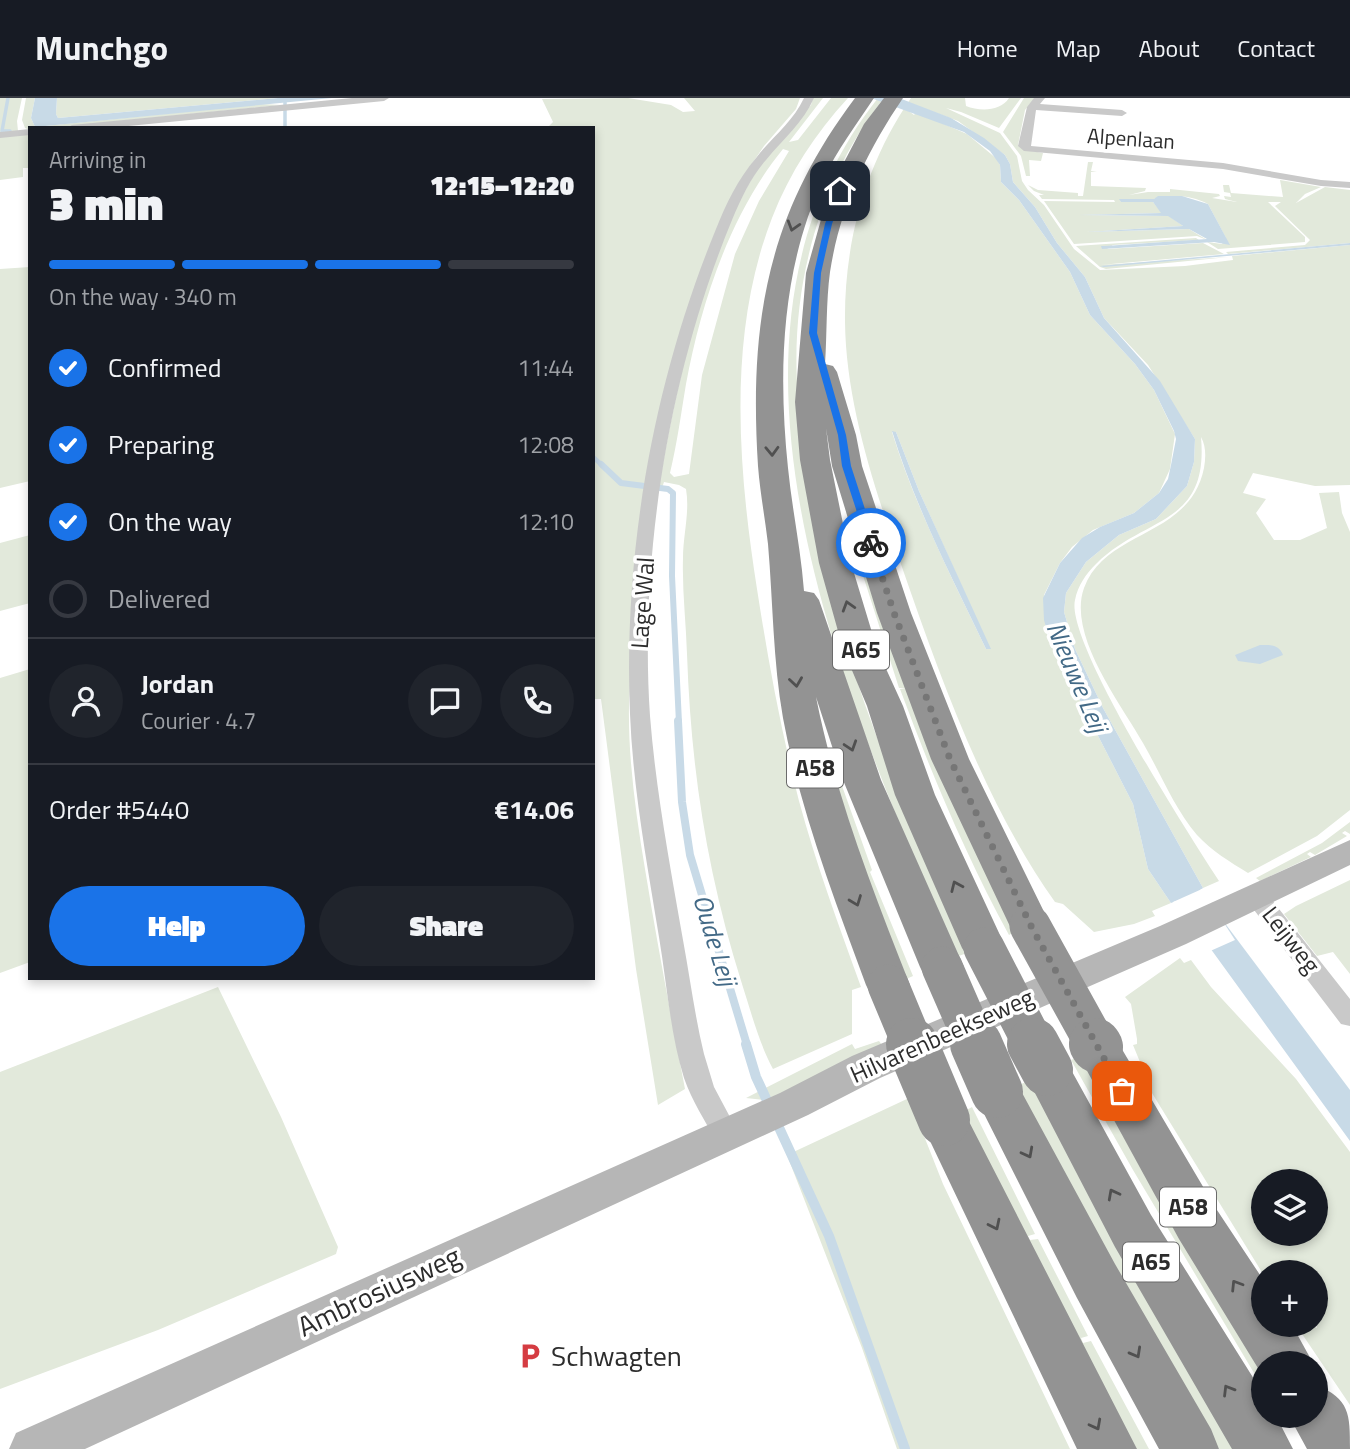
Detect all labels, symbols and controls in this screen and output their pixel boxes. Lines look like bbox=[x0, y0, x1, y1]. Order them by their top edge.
text: Munchgo bbox=[35, 23, 168, 73]
text: Home bbox=[957, 30, 1018, 66]
text: Map bbox=[1056, 30, 1101, 66]
text: About bbox=[1139, 30, 1199, 66]
text: Contact bbox=[1237, 30, 1315, 66]
street label: Alpenlaan bbox=[1086, 119, 1176, 157]
text: Arriving in bbox=[49, 142, 146, 177]
pin bbox=[810, 161, 870, 221]
text: 12:15–12:20 bbox=[430, 166, 574, 205]
text: 3 min bbox=[49, 168, 163, 238]
icon: home bbox=[821, 172, 859, 210]
one-way arrow bbox=[787, 219, 802, 231]
text: On the way · 340 m bbox=[49, 279, 237, 314]
text: Confirmed bbox=[108, 348, 222, 387]
icon: check bbox=[49, 349, 87, 387]
text: 11:44 bbox=[517, 350, 574, 385]
text: Preparing bbox=[108, 425, 214, 464]
icon: check bbox=[49, 426, 87, 464]
text: 12:08 bbox=[517, 427, 574, 462]
one-way arrow bbox=[764, 445, 779, 456]
text: On the way bbox=[108, 502, 232, 541]
icon: check bbox=[49, 503, 87, 541]
text: 12:10 bbox=[517, 504, 574, 539]
courier bbox=[836, 508, 906, 578]
icon: bike bbox=[852, 524, 890, 562]
street label: Lage Wal bbox=[621, 556, 663, 650]
text: Delivered bbox=[108, 579, 211, 618]
one-way arrow bbox=[841, 600, 856, 612]
water label: Nieuwe Leij bbox=[1037, 615, 1119, 741]
road number: A65 bbox=[833, 630, 889, 670]
button: person bbox=[49, 664, 123, 738]
text: Jordan bbox=[141, 664, 214, 703]
button: chat bbox=[408, 664, 482, 738]
button: phone bbox=[500, 664, 574, 738]
one-way arrow bbox=[788, 677, 803, 688]
text: Courier · 4.7 bbox=[141, 703, 256, 738]
one-way arrow bbox=[843, 739, 857, 751]
road number: A58 bbox=[787, 748, 843, 788]
text: Order #5440 bbox=[49, 790, 189, 829]
text: €14.06 bbox=[495, 790, 574, 829]
one-way arrow bbox=[950, 881, 964, 893]
button: Help bbox=[49, 886, 305, 966]
button: Share bbox=[319, 886, 574, 966]
water label: Oude Leij bbox=[683, 889, 749, 993]
one-way arrow bbox=[848, 895, 862, 907]
street label: Leijweg bbox=[1254, 898, 1330, 981]
street label: Hilvarenbeekseweg bbox=[844, 978, 1039, 1092]
pin bbox=[1092, 1061, 1152, 1121]
icon: bag bbox=[1103, 1072, 1141, 1110]
one-way arrow bbox=[1020, 1146, 1034, 1158]
map controls bbox=[1251, 1169, 1328, 1428]
button: layers bbox=[1251, 1169, 1328, 1246]
road number: A58 bbox=[1160, 1188, 1216, 1226]
one-way arrow bbox=[1108, 1189, 1121, 1202]
one-way arrow bbox=[987, 1218, 1001, 1230]
street label: Ambrosiusweg bbox=[290, 1234, 467, 1347]
road number: A65 bbox=[1123, 1242, 1179, 1282]
button: + bbox=[1251, 1260, 1328, 1337]
one-way arrow bbox=[1232, 1279, 1245, 1292]
place label: Schwagten bbox=[551, 1334, 682, 1377]
parking icon: Schwagten bbox=[515, 1341, 545, 1371]
one-way arrow bbox=[1128, 1346, 1141, 1358]
button: − bbox=[1251, 1351, 1328, 1428]
one-way arrow bbox=[1224, 1385, 1237, 1398]
one-way arrow bbox=[1088, 1418, 1101, 1430]

